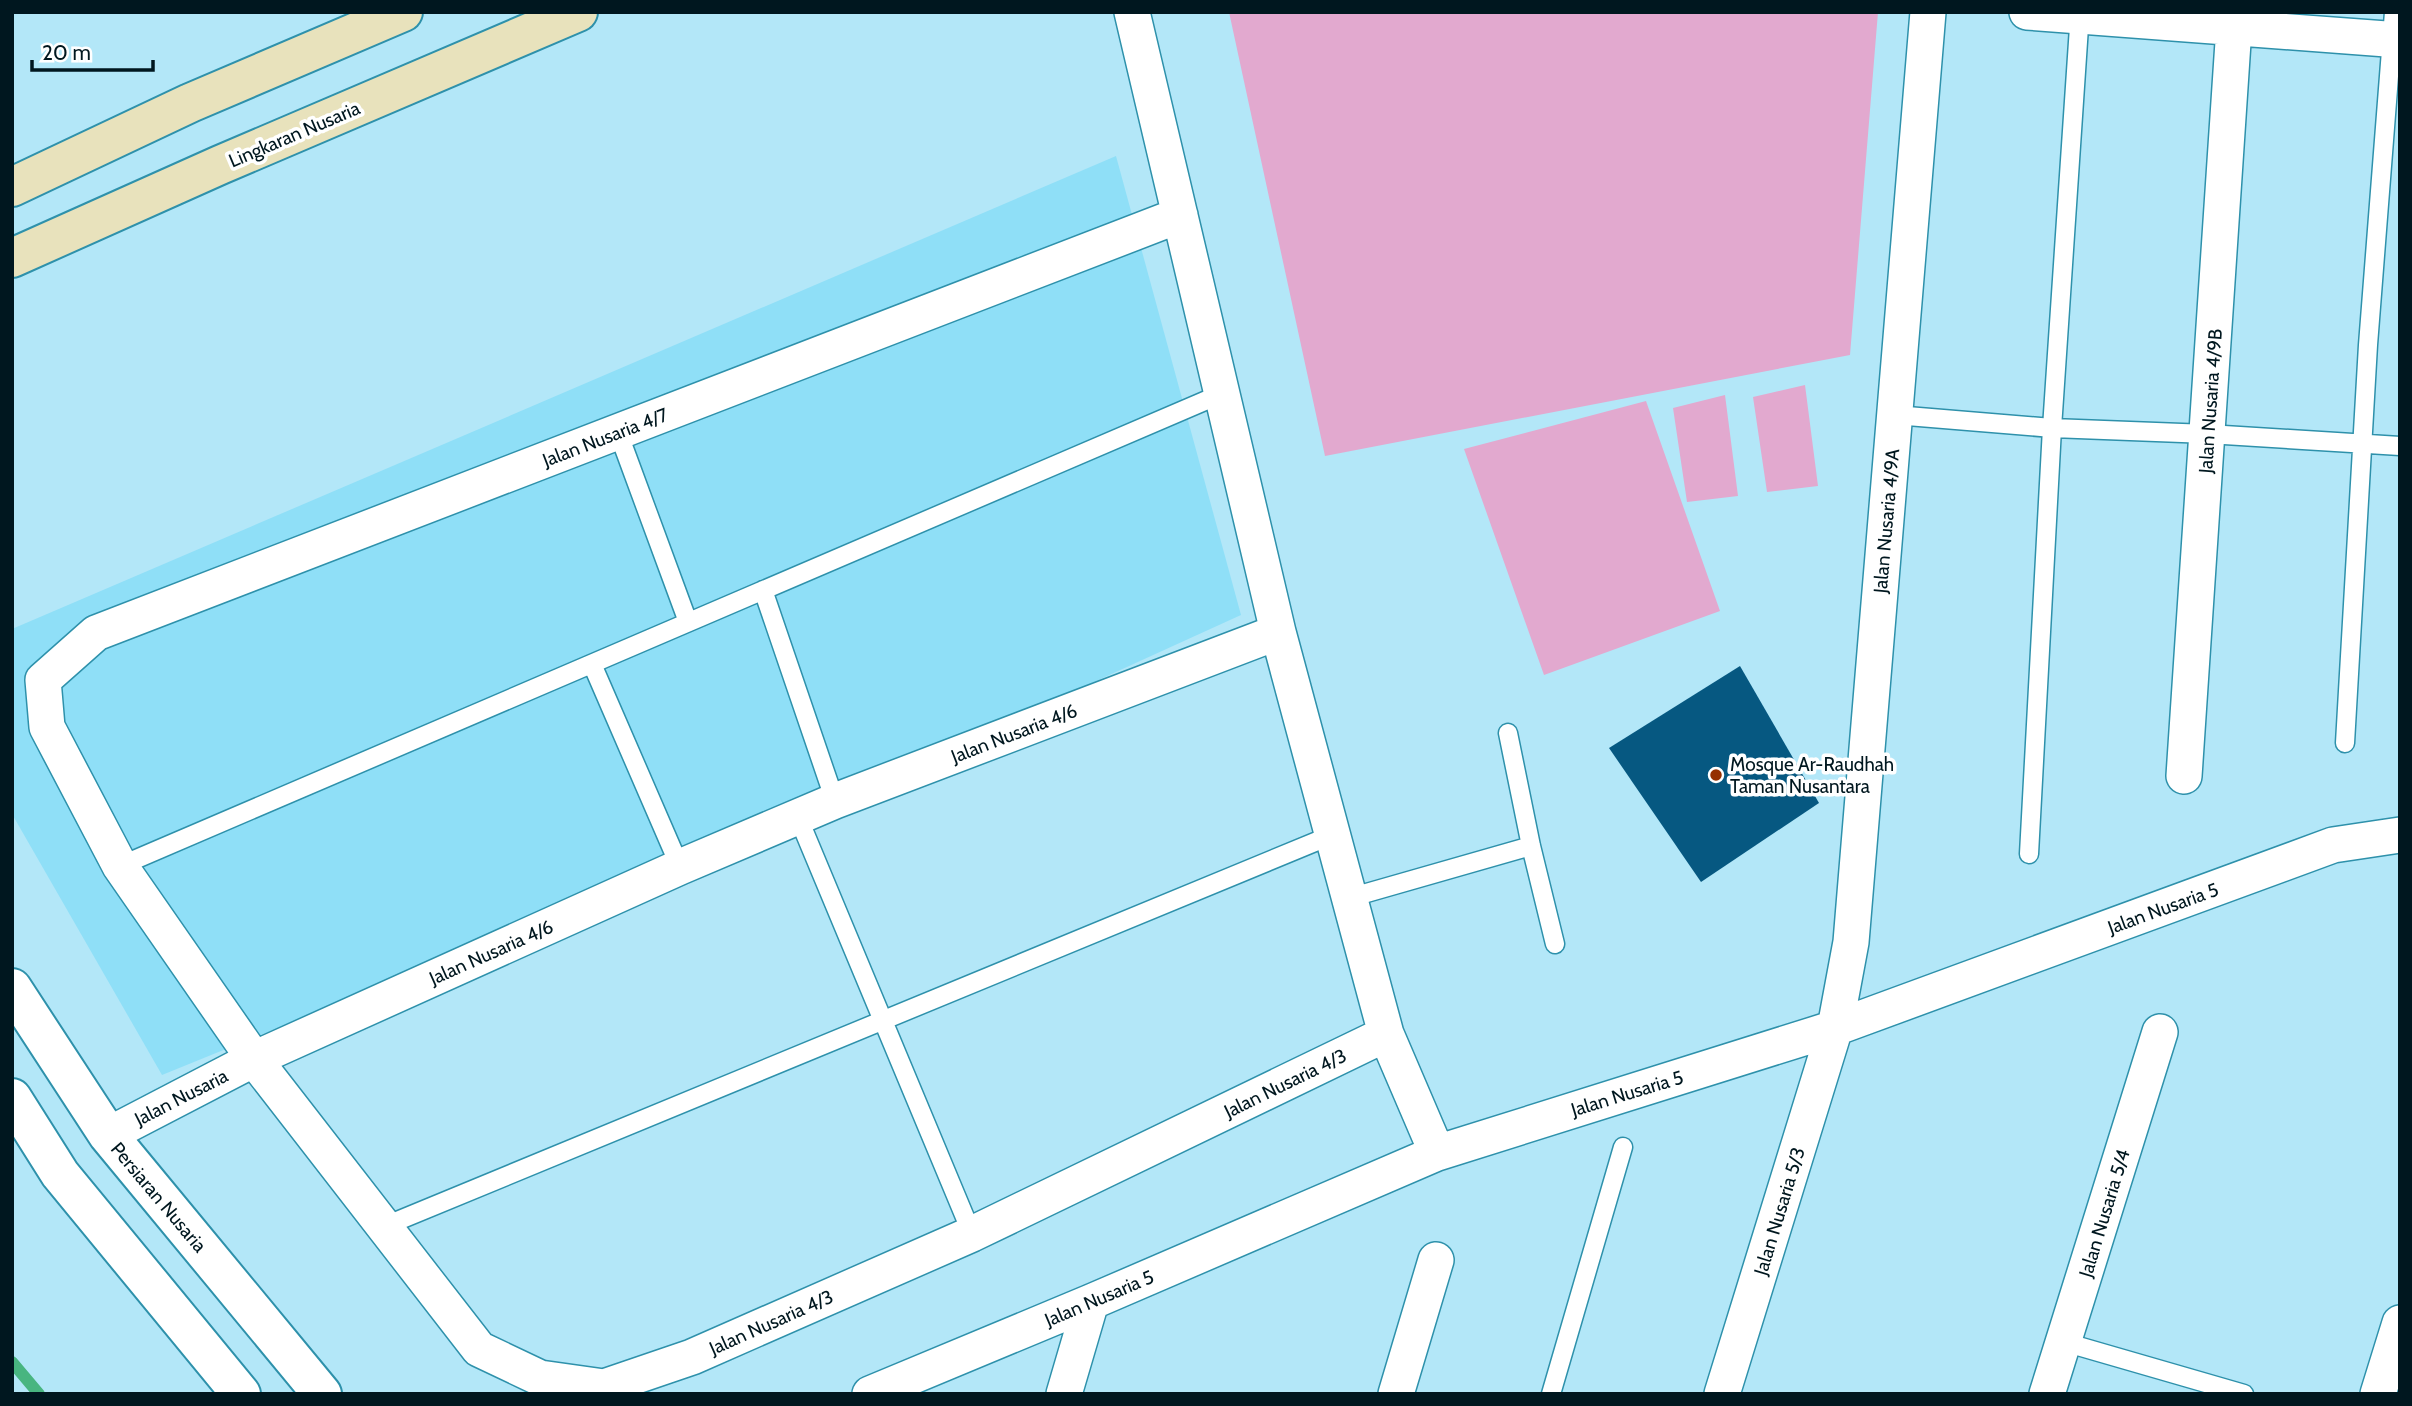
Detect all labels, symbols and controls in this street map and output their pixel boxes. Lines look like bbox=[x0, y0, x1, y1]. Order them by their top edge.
scale bar bbox=[32, 28, 152, 72]
text: 20 m bbox=[42, 40, 91, 65]
street label: Lingkaran Nusaria bbox=[225, 96, 363, 172]
street label: Jalan Nusaria 4/9B bbox=[2194, 328, 2227, 475]
street label: Jalan Nusaria 4/7 bbox=[538, 403, 672, 472]
street label: Jalan Nusaria 4/9A bbox=[1869, 448, 1904, 595]
street label: Jalan Nusaria 4/6 bbox=[947, 699, 1080, 768]
place label: Mosque Ar-Raudhah Taman Nusantara bbox=[1730, 753, 1894, 798]
marker: Mosque Ar-Raudhah Taman Nusantara bbox=[1708, 767, 1724, 783]
street label: Jalan Nusaria 5 bbox=[2104, 878, 2222, 939]
street label: Jalan Nusaria 4/6 bbox=[425, 915, 557, 990]
street label: Jalan Nusaria 4/3 bbox=[1219, 1044, 1350, 1123]
street label: Jalan Nusaria bbox=[130, 1064, 232, 1131]
street label: Jalan Nusaria 5 bbox=[1567, 1066, 1686, 1122]
street label: Persiaran Nusaria bbox=[106, 1138, 211, 1257]
street label: Jalan Nusaria 5/3 bbox=[1749, 1144, 1810, 1279]
street label: Jalan Nusaria 5/4 bbox=[2074, 1146, 2135, 1281]
street label: Jalan Nusaria 5 bbox=[1040, 1265, 1157, 1332]
street label: Jalan Nusaria 4/3 bbox=[705, 1285, 837, 1360]

